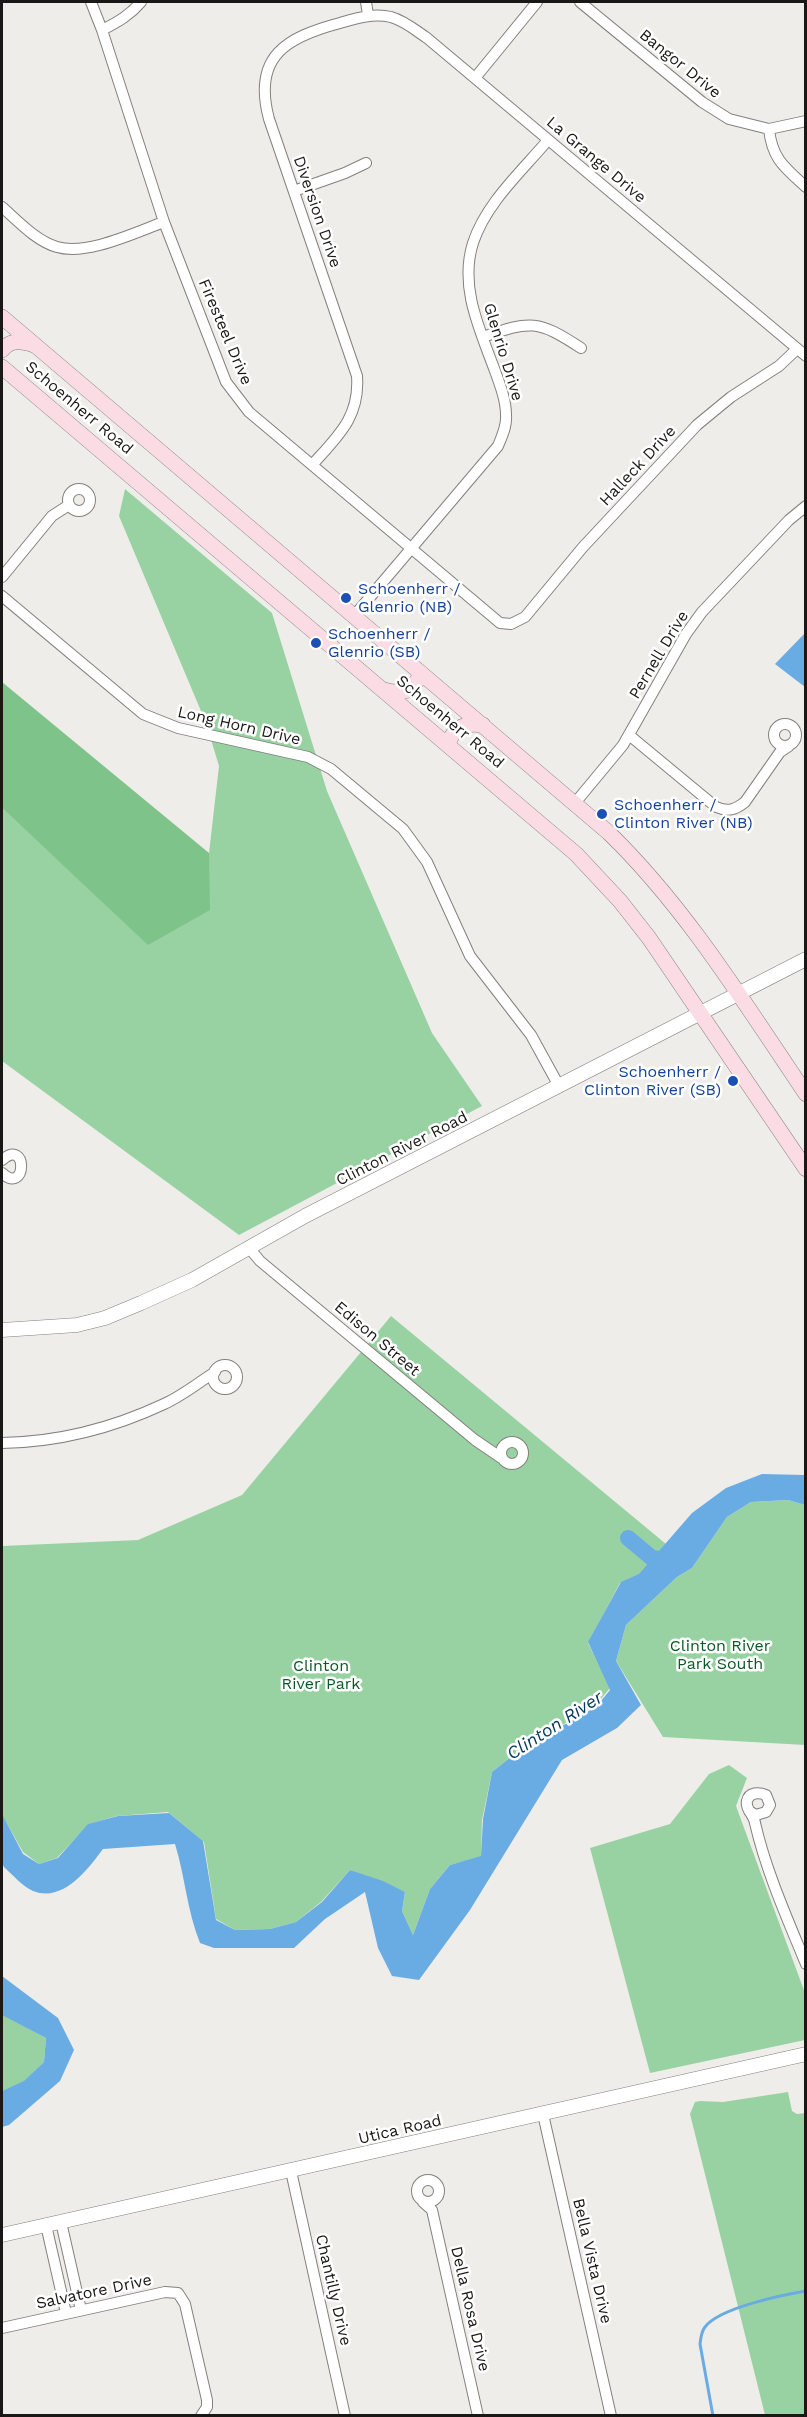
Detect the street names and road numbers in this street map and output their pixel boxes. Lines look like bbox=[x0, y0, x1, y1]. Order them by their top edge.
street label: Bangor Drive bbox=[635, 25, 725, 103]
street label: La Grange Drive bbox=[542, 113, 650, 207]
street label: Diversion Drive bbox=[289, 154, 345, 270]
street label: Firesteel Drive bbox=[194, 276, 256, 388]
street label: Glenrio Drive bbox=[479, 301, 527, 403]
street label: Schoenherr Road bbox=[21, 357, 137, 459]
street label: Halleck Drive bbox=[596, 422, 680, 510]
street label: Pernell Drive bbox=[625, 607, 693, 703]
street label: Schoenherr Road bbox=[392, 671, 508, 773]
street label: Long Horn Drive bbox=[176, 703, 302, 749]
street label: Clinton River Road bbox=[333, 1108, 471, 1190]
street label: Edison Street bbox=[330, 1298, 424, 1380]
street label: Utica Road bbox=[357, 2111, 443, 2149]
street label: Bella Vista Drive bbox=[568, 2196, 616, 2326]
street label: Chantilly Drive bbox=[311, 2233, 355, 2347]
street label: Della Rosa Drive bbox=[446, 2245, 494, 2373]
street label: Salvatore Drive bbox=[34, 2270, 154, 2314]

